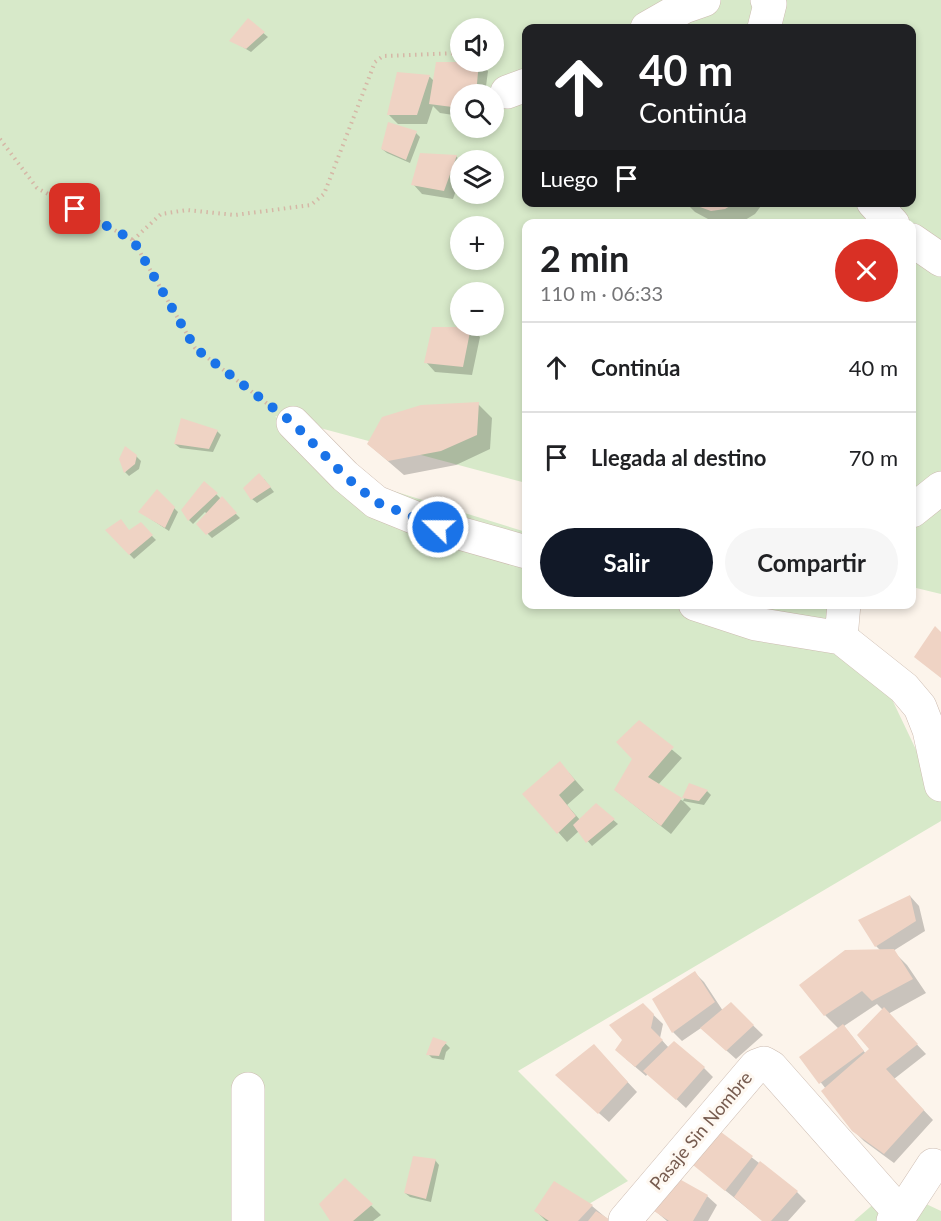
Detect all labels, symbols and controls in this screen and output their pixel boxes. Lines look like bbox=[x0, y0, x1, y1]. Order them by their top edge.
map controls bbox=[450, 18, 504, 336]
button: sound bbox=[450, 18, 504, 72]
text: 40 m bbox=[639, 45, 733, 95]
icon: ahead bbox=[540, 48, 618, 126]
button: search bbox=[450, 84, 504, 138]
text: Continúa bbox=[639, 96, 747, 129]
button: layers bbox=[450, 150, 504, 204]
icon: arrive bbox=[610, 162, 643, 195]
text: Luego bbox=[540, 165, 598, 192]
pin bbox=[49, 183, 100, 234]
icon: arrive bbox=[58, 192, 91, 225]
button: + bbox=[450, 216, 504, 270]
text: 2 min bbox=[540, 236, 629, 280]
button: close bbox=[835, 239, 898, 302]
text: 110 m · 06:33 bbox=[540, 281, 663, 305]
button: − bbox=[450, 282, 504, 336]
icon: ahead bbox=[540, 351, 573, 384]
text: Continúa bbox=[591, 354, 680, 381]
text: 40 m bbox=[849, 354, 898, 381]
icon: arrive bbox=[540, 441, 573, 474]
text: Llegada al destino bbox=[591, 444, 767, 471]
text: 70 m bbox=[849, 444, 898, 471]
position arrow bbox=[406, 495, 470, 559]
button: Salir bbox=[540, 528, 713, 597]
button: Compartir bbox=[725, 528, 898, 597]
street label: Pasaje Sin Nombre bbox=[644, 1067, 756, 1194]

